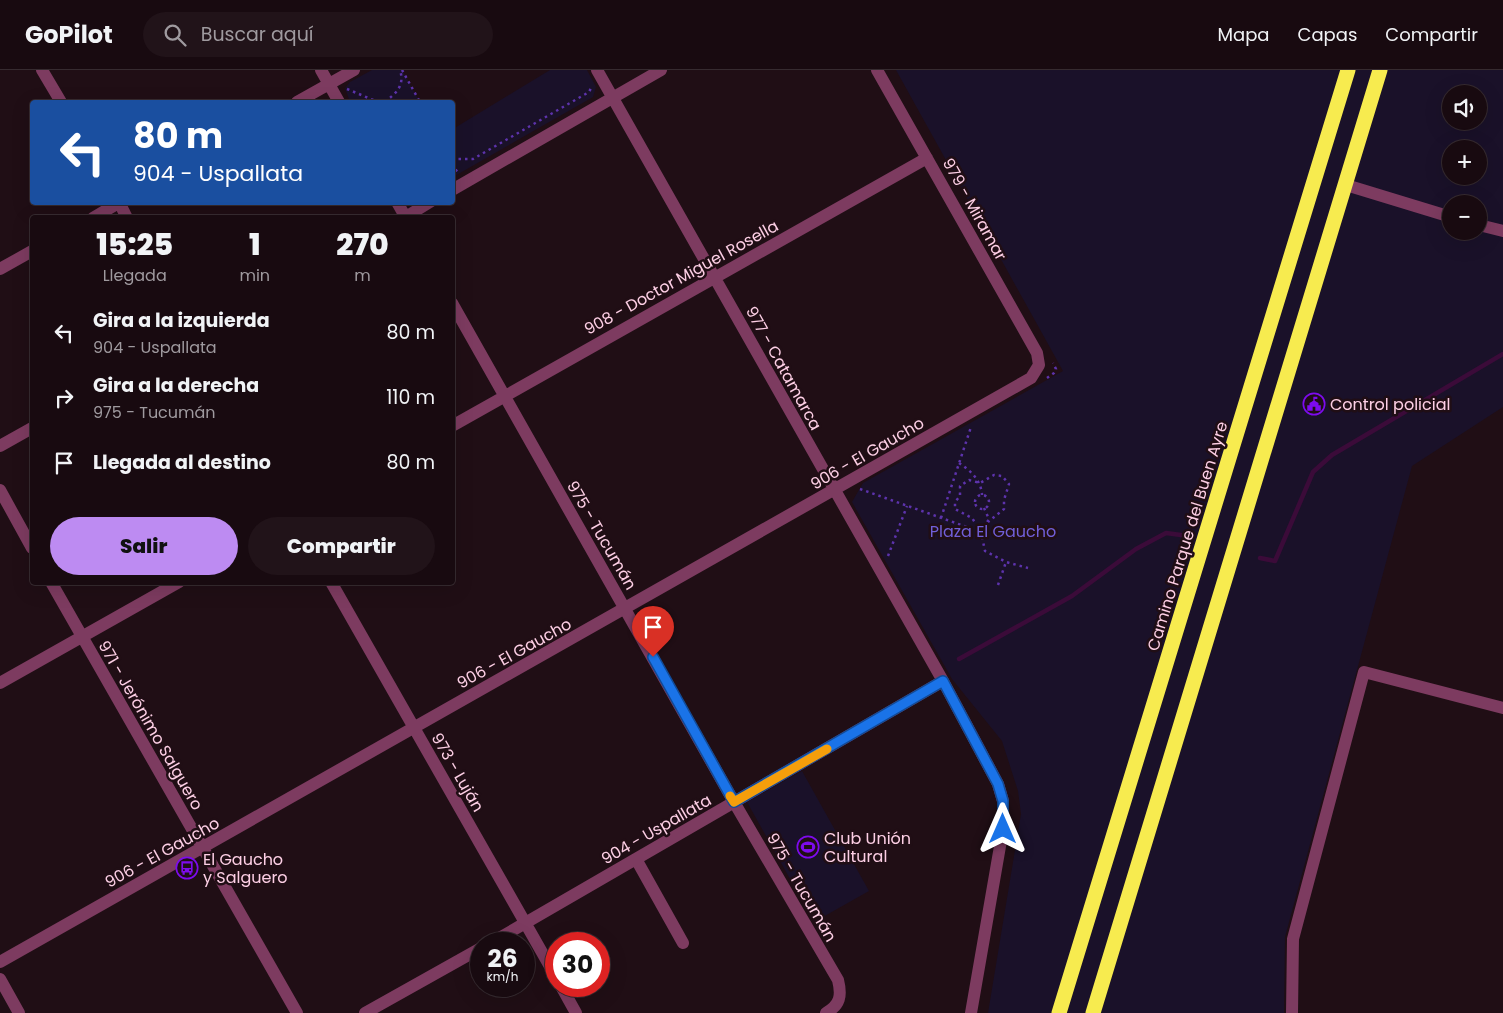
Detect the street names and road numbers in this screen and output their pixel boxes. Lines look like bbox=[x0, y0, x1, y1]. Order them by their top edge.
street label: 979 - Miramar bbox=[937, 154, 1012, 265]
street label: 908 - Doctor Miguel Rosella bbox=[580, 214, 783, 341]
street label: 977 - Catamarca bbox=[740, 302, 827, 434]
street label: 906 - El Gaucho bbox=[806, 412, 928, 495]
street label: Camino Parque del Buen Ayre bbox=[1142, 419, 1233, 654]
street label: 975 - Tucumán bbox=[561, 476, 642, 594]
street label: 906 - El Gaucho bbox=[453, 612, 576, 694]
street label: 971 - Jerónimo Salguero bbox=[93, 636, 209, 814]
street label: 973 - Luján bbox=[426, 728, 489, 816]
street label: 904 - Uspallata bbox=[597, 789, 716, 870]
street label: 906 - El Gaucho bbox=[101, 811, 224, 893]
street label: 975 - Tucumán bbox=[761, 828, 842, 946]

